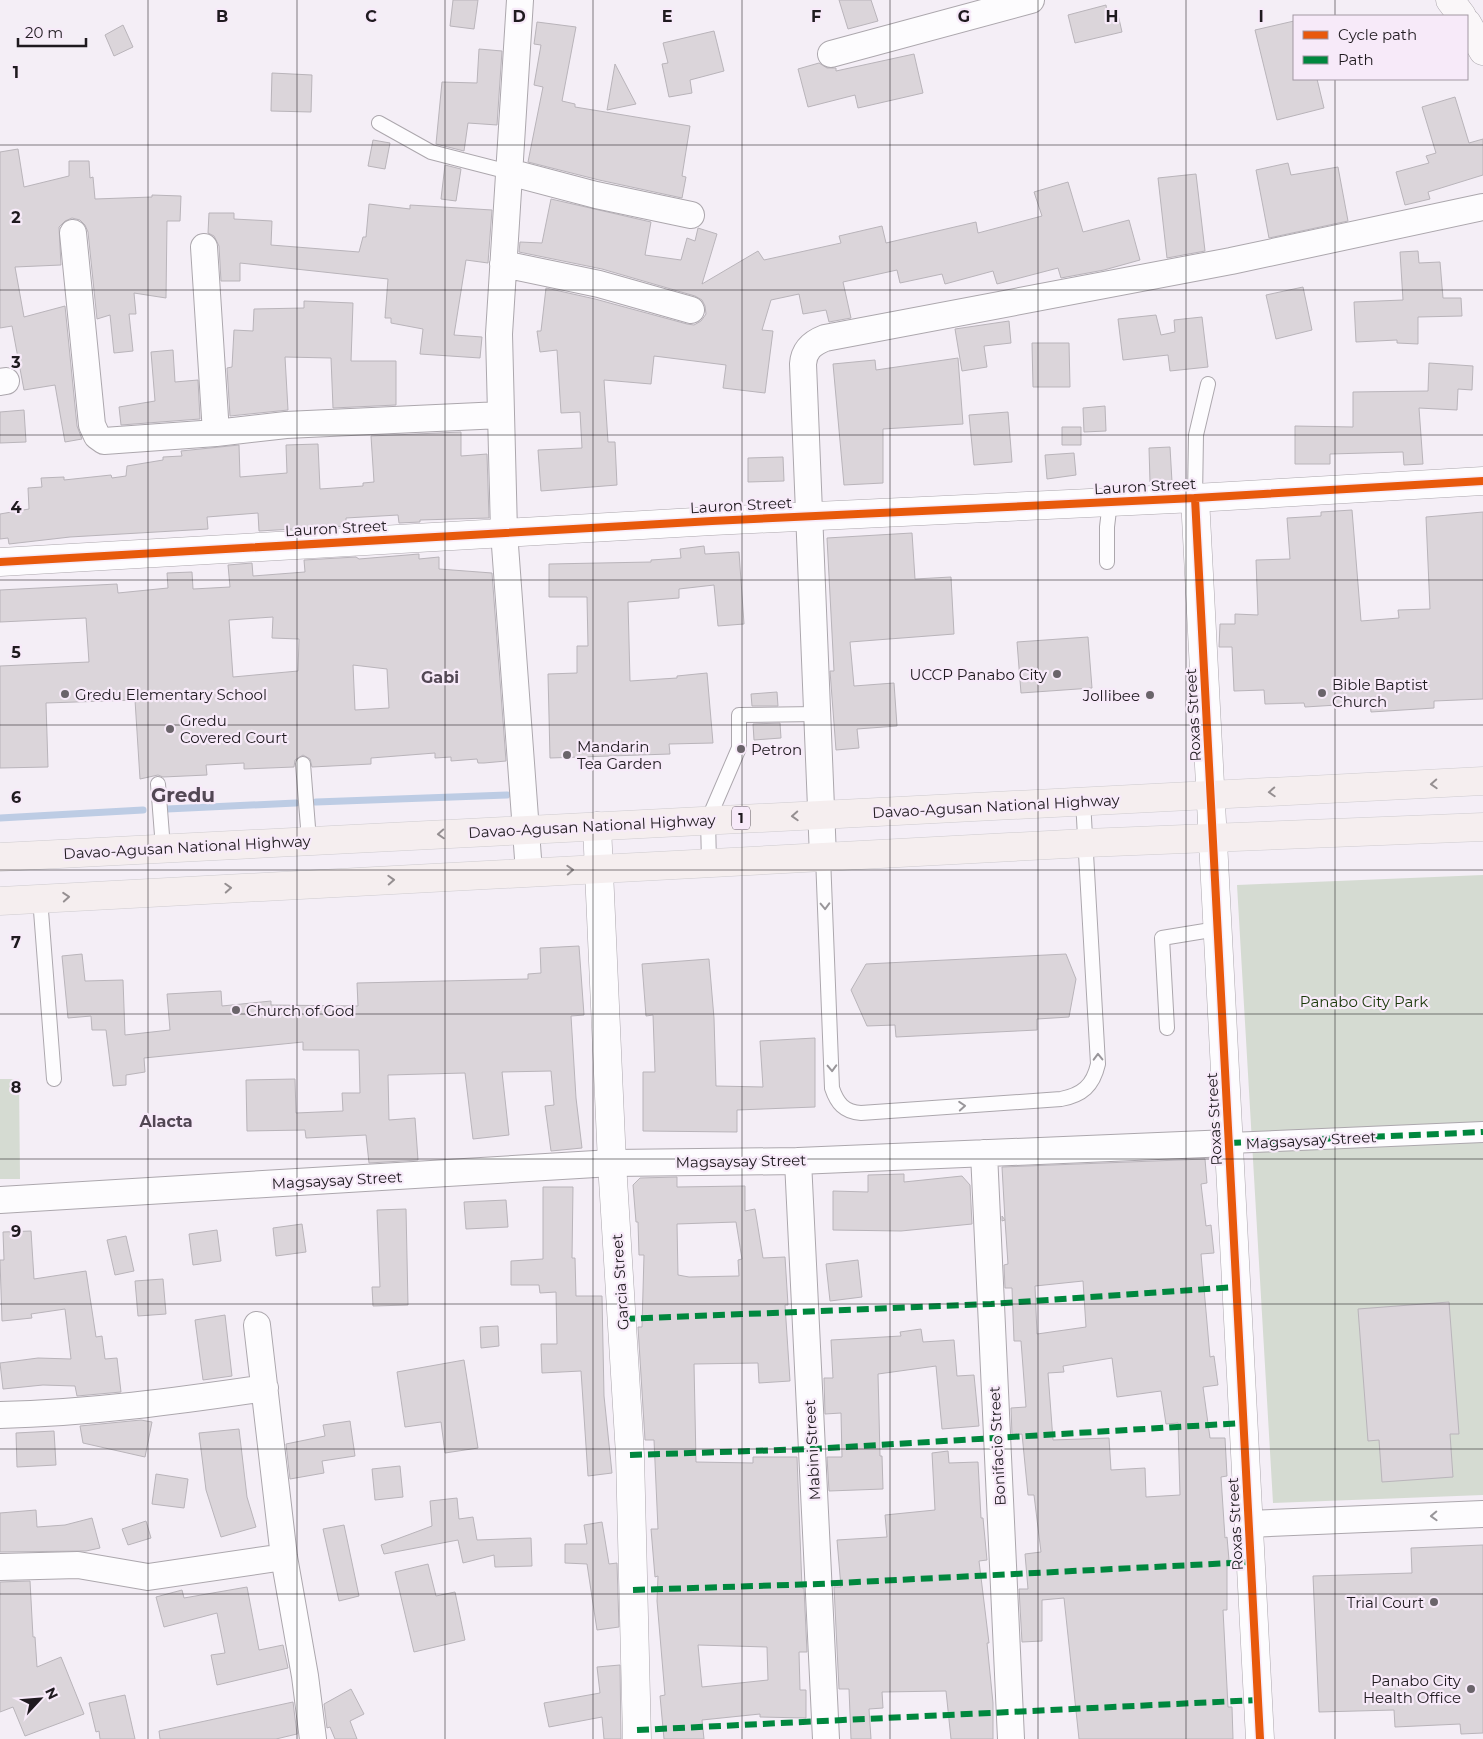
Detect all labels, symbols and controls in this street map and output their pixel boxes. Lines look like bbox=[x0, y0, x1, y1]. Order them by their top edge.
text: B bbox=[216, 7, 228, 26]
text: C bbox=[365, 7, 377, 26]
text: D bbox=[512, 7, 526, 26]
text: E bbox=[662, 7, 672, 26]
text: F bbox=[811, 7, 821, 26]
text: G bbox=[958, 7, 970, 26]
text: H bbox=[1106, 7, 1118, 26]
text: I bbox=[1258, 7, 1264, 26]
scale bar bbox=[18, 15, 85, 47]
legend bbox=[1293, 15, 1468, 80]
text: 20 m bbox=[25, 23, 63, 42]
text: Cycle path bbox=[1338, 25, 1417, 44]
text: Path bbox=[1338, 50, 1374, 69]
text: 1 bbox=[13, 63, 19, 82]
text: 2 bbox=[11, 208, 21, 227]
text: 3 bbox=[10, 353, 21, 372]
street label: Lauron Street bbox=[1093, 474, 1197, 498]
street label: Lauron Street bbox=[689, 493, 793, 517]
text: 4 bbox=[10, 498, 22, 517]
street label: Lauron Street bbox=[284, 516, 388, 540]
text: 5 bbox=[11, 643, 21, 662]
place label: UCCP Panabo City bbox=[910, 665, 1048, 684]
district label: Gabi bbox=[421, 668, 459, 687]
marker: UCCP Panabo City bbox=[1051, 668, 1063, 680]
street label: Roxas Street bbox=[1181, 668, 1205, 762]
place label: Bible Baptist Church bbox=[1332, 675, 1428, 711]
place label: Gredu Elementary School bbox=[75, 685, 267, 704]
place label: Jollibee bbox=[1082, 686, 1140, 705]
marker: Bible Baptist Church bbox=[1316, 687, 1328, 699]
marker: Gredu Elementary School bbox=[59, 688, 71, 700]
marker: Jollibee bbox=[1144, 689, 1156, 701]
place label: Gredu Covered Court bbox=[180, 711, 288, 747]
marker: Gredu Covered Court bbox=[164, 723, 176, 735]
place label: Mandarin Tea Garden bbox=[577, 737, 662, 773]
place label: Petron bbox=[751, 740, 802, 759]
marker: Petron bbox=[735, 743, 747, 755]
marker: Mandarin Tea Garden bbox=[561, 749, 573, 761]
one-way arrow bbox=[1430, 778, 1438, 789]
district label: Gredu bbox=[151, 783, 215, 807]
one-way arrow bbox=[1268, 786, 1276, 797]
text: 6 bbox=[11, 788, 21, 807]
street label: Davao-Agusan National Highway bbox=[872, 790, 1121, 822]
road number: 1 bbox=[732, 806, 750, 830]
street label: Davao-Agusan National Highway bbox=[468, 810, 717, 842]
one-way arrow bbox=[791, 810, 799, 821]
one-way arrow bbox=[436, 828, 444, 839]
street label: Davao-Agusan National Highway bbox=[63, 831, 312, 863]
one-way arrow bbox=[567, 865, 575, 876]
one-way arrow bbox=[387, 874, 395, 885]
one-way arrow bbox=[225, 882, 233, 893]
one-way arrow bbox=[62, 891, 70, 902]
one-way arrow bbox=[820, 902, 831, 910]
text: 7 bbox=[11, 933, 21, 952]
park label: Panabo City Park bbox=[1300, 992, 1428, 1011]
place label: Church of God bbox=[246, 1001, 355, 1020]
marker: Church of God bbox=[230, 1004, 242, 1016]
one-way arrow bbox=[1092, 1053, 1103, 1061]
one-way arrow bbox=[826, 1064, 837, 1072]
street label: Roxas Street bbox=[1202, 1072, 1226, 1166]
text: 8 bbox=[11, 1078, 21, 1097]
one-way arrow bbox=[958, 1101, 966, 1112]
district label: Alacta bbox=[138, 1112, 193, 1131]
street label: Magsaysay Street bbox=[1245, 1127, 1377, 1153]
street label: Magsaysay Street bbox=[676, 1150, 806, 1172]
street label: Magsaysay Street bbox=[271, 1167, 403, 1193]
text: 9 bbox=[11, 1222, 21, 1241]
street label: Garcia Street bbox=[607, 1233, 633, 1331]
street label: Bonifacio Street bbox=[984, 1386, 1010, 1506]
street label: Mabini Street bbox=[800, 1399, 824, 1501]
street label: Roxas Street bbox=[1223, 1477, 1247, 1571]
one-way arrow bbox=[1430, 1511, 1438, 1522]
place label: Trial Court bbox=[1347, 1593, 1424, 1612]
marker: Trial Court bbox=[1428, 1596, 1440, 1608]
place label: Panabo City Health Office bbox=[1363, 1671, 1462, 1707]
north arrow bbox=[15, 1674, 65, 1724]
marker: Panabo City Health Office bbox=[1465, 1683, 1477, 1695]
text: N bbox=[41, 1684, 62, 1702]

